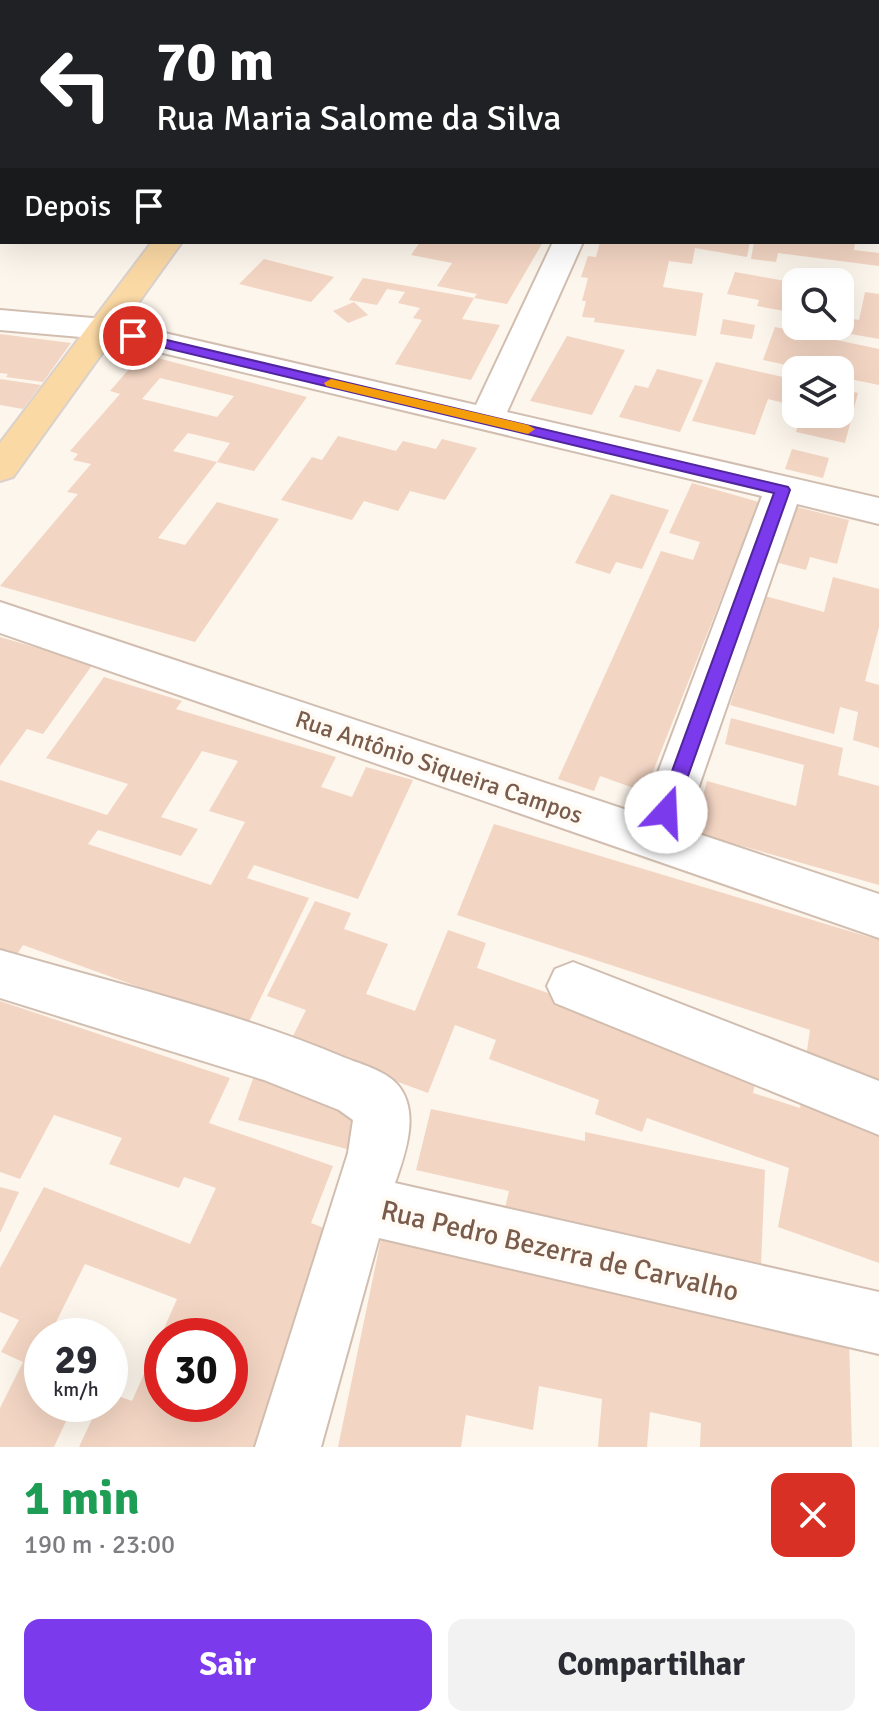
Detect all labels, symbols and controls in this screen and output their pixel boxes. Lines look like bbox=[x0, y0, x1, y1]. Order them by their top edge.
text: 70 m bbox=[156, 27, 274, 96]
icon: left bbox=[24, 32, 128, 136]
text: Rua Maria Salome da Silva bbox=[156, 96, 561, 141]
icon: arrive bbox=[127, 184, 171, 228]
text: Depois bbox=[24, 188, 111, 225]
map controls bbox=[782, 268, 854, 428]
button: search bbox=[782, 268, 854, 340]
pin bbox=[99, 302, 167, 370]
icon: arrive bbox=[111, 314, 155, 358]
button: layers bbox=[782, 356, 854, 428]
street label: Rua Antônio Siqueira Campos bbox=[291, 704, 587, 830]
position arrow bbox=[624, 770, 708, 854]
street label: Rua Pedro Bezerra de Carvalho bbox=[378, 1193, 742, 1309]
speed limit sign: 30 bbox=[144, 1318, 248, 1422]
text: 29 bbox=[54, 1335, 98, 1385]
text: km/h bbox=[53, 1377, 99, 1402]
text: 1 min bbox=[24, 1469, 140, 1528]
button: close bbox=[771, 1473, 855, 1557]
text: 190 m · 23:00 bbox=[24, 1529, 175, 1561]
button: Sair bbox=[24, 1619, 432, 1711]
button: Compartilhar bbox=[448, 1619, 855, 1711]

